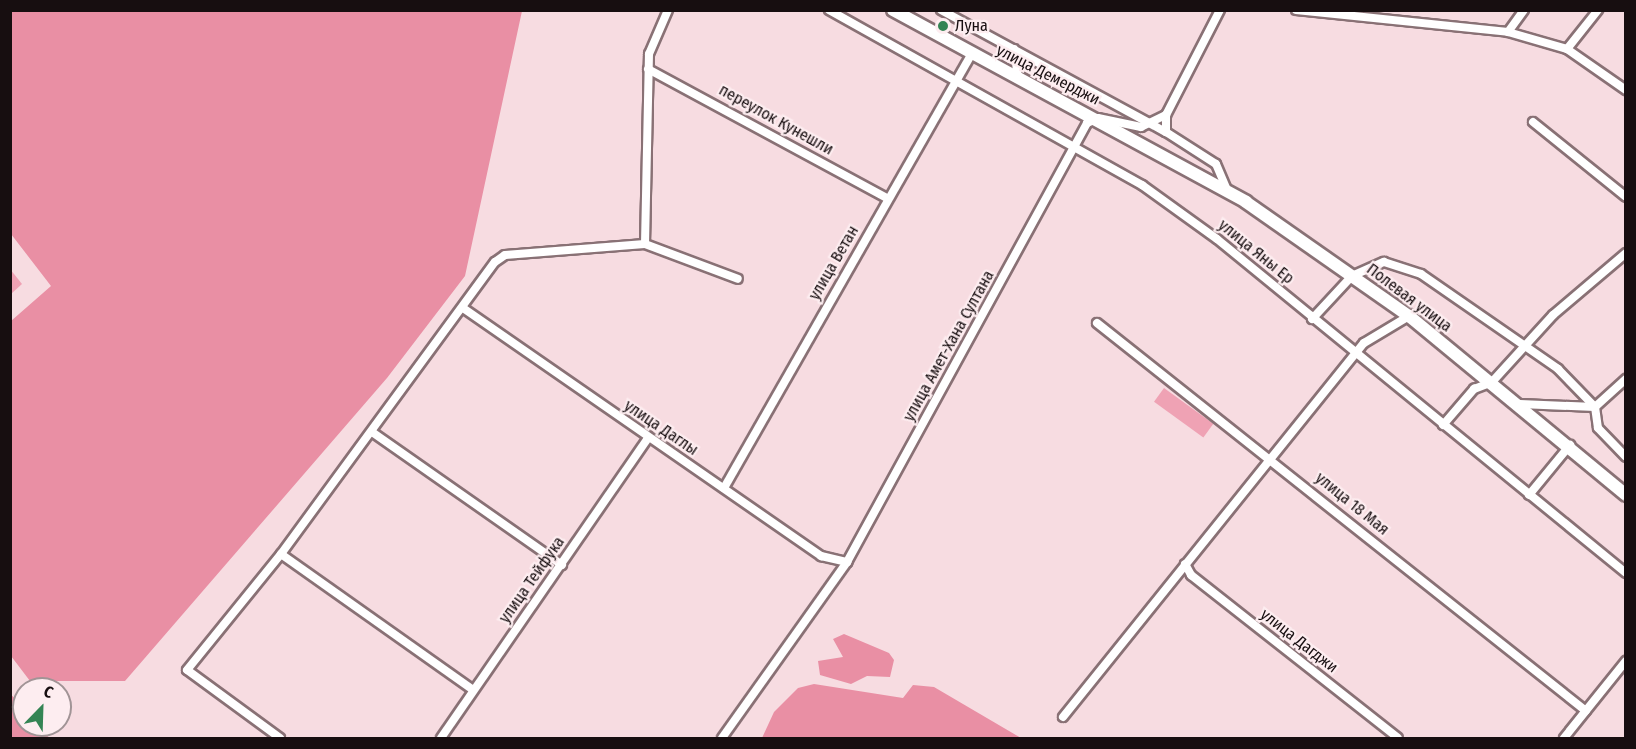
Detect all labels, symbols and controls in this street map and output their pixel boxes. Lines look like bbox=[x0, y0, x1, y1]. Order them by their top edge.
place label: Луна bbox=[955, 16, 988, 36]
marker: Луна bbox=[936, 19, 950, 33]
street label: улица Демерджи bbox=[993, 41, 1103, 109]
street label: переулок Кунешли bbox=[715, 81, 837, 159]
street label: улица Яны Ер bbox=[1214, 216, 1298, 288]
street label: улица Ветан bbox=[805, 223, 863, 303]
street label: Полевая улица bbox=[1363, 260, 1455, 336]
street label: улица Амет-Хана Султана bbox=[900, 267, 998, 425]
street label: улица Даглы bbox=[620, 396, 702, 460]
street label: улица 18 Мая bbox=[1311, 469, 1393, 539]
street label: улица Тейфука bbox=[495, 533, 569, 627]
street label: улица Дагджи bbox=[1256, 605, 1342, 677]
north arrow bbox=[12, 677, 72, 737]
text: С bbox=[41, 681, 56, 702]

